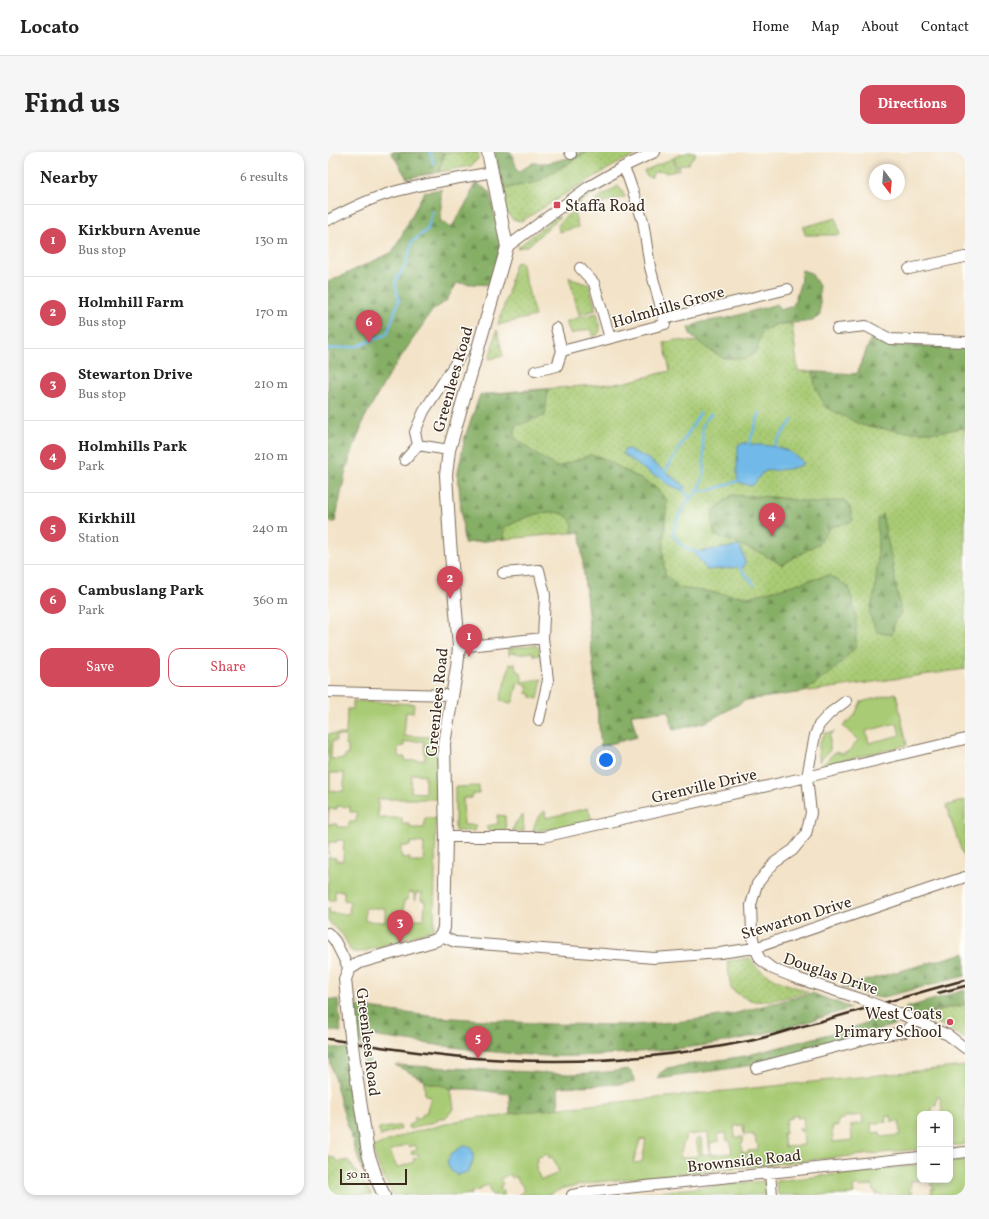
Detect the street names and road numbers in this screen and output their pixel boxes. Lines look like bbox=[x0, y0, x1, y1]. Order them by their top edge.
street label: Holmhills Grove bbox=[610, 281, 727, 334]
street label: Greenlees Road bbox=[428, 324, 480, 435]
street label: Greenlees Road bbox=[421, 647, 455, 758]
street label: Grenville Drive bbox=[650, 764, 759, 810]
street label: Stewarton Drive bbox=[739, 892, 855, 946]
street label: Douglas Drive bbox=[780, 948, 881, 1001]
street label: Greenlees Road bbox=[349, 987, 385, 1098]
street label: Brownside Road bbox=[686, 1145, 802, 1179]

